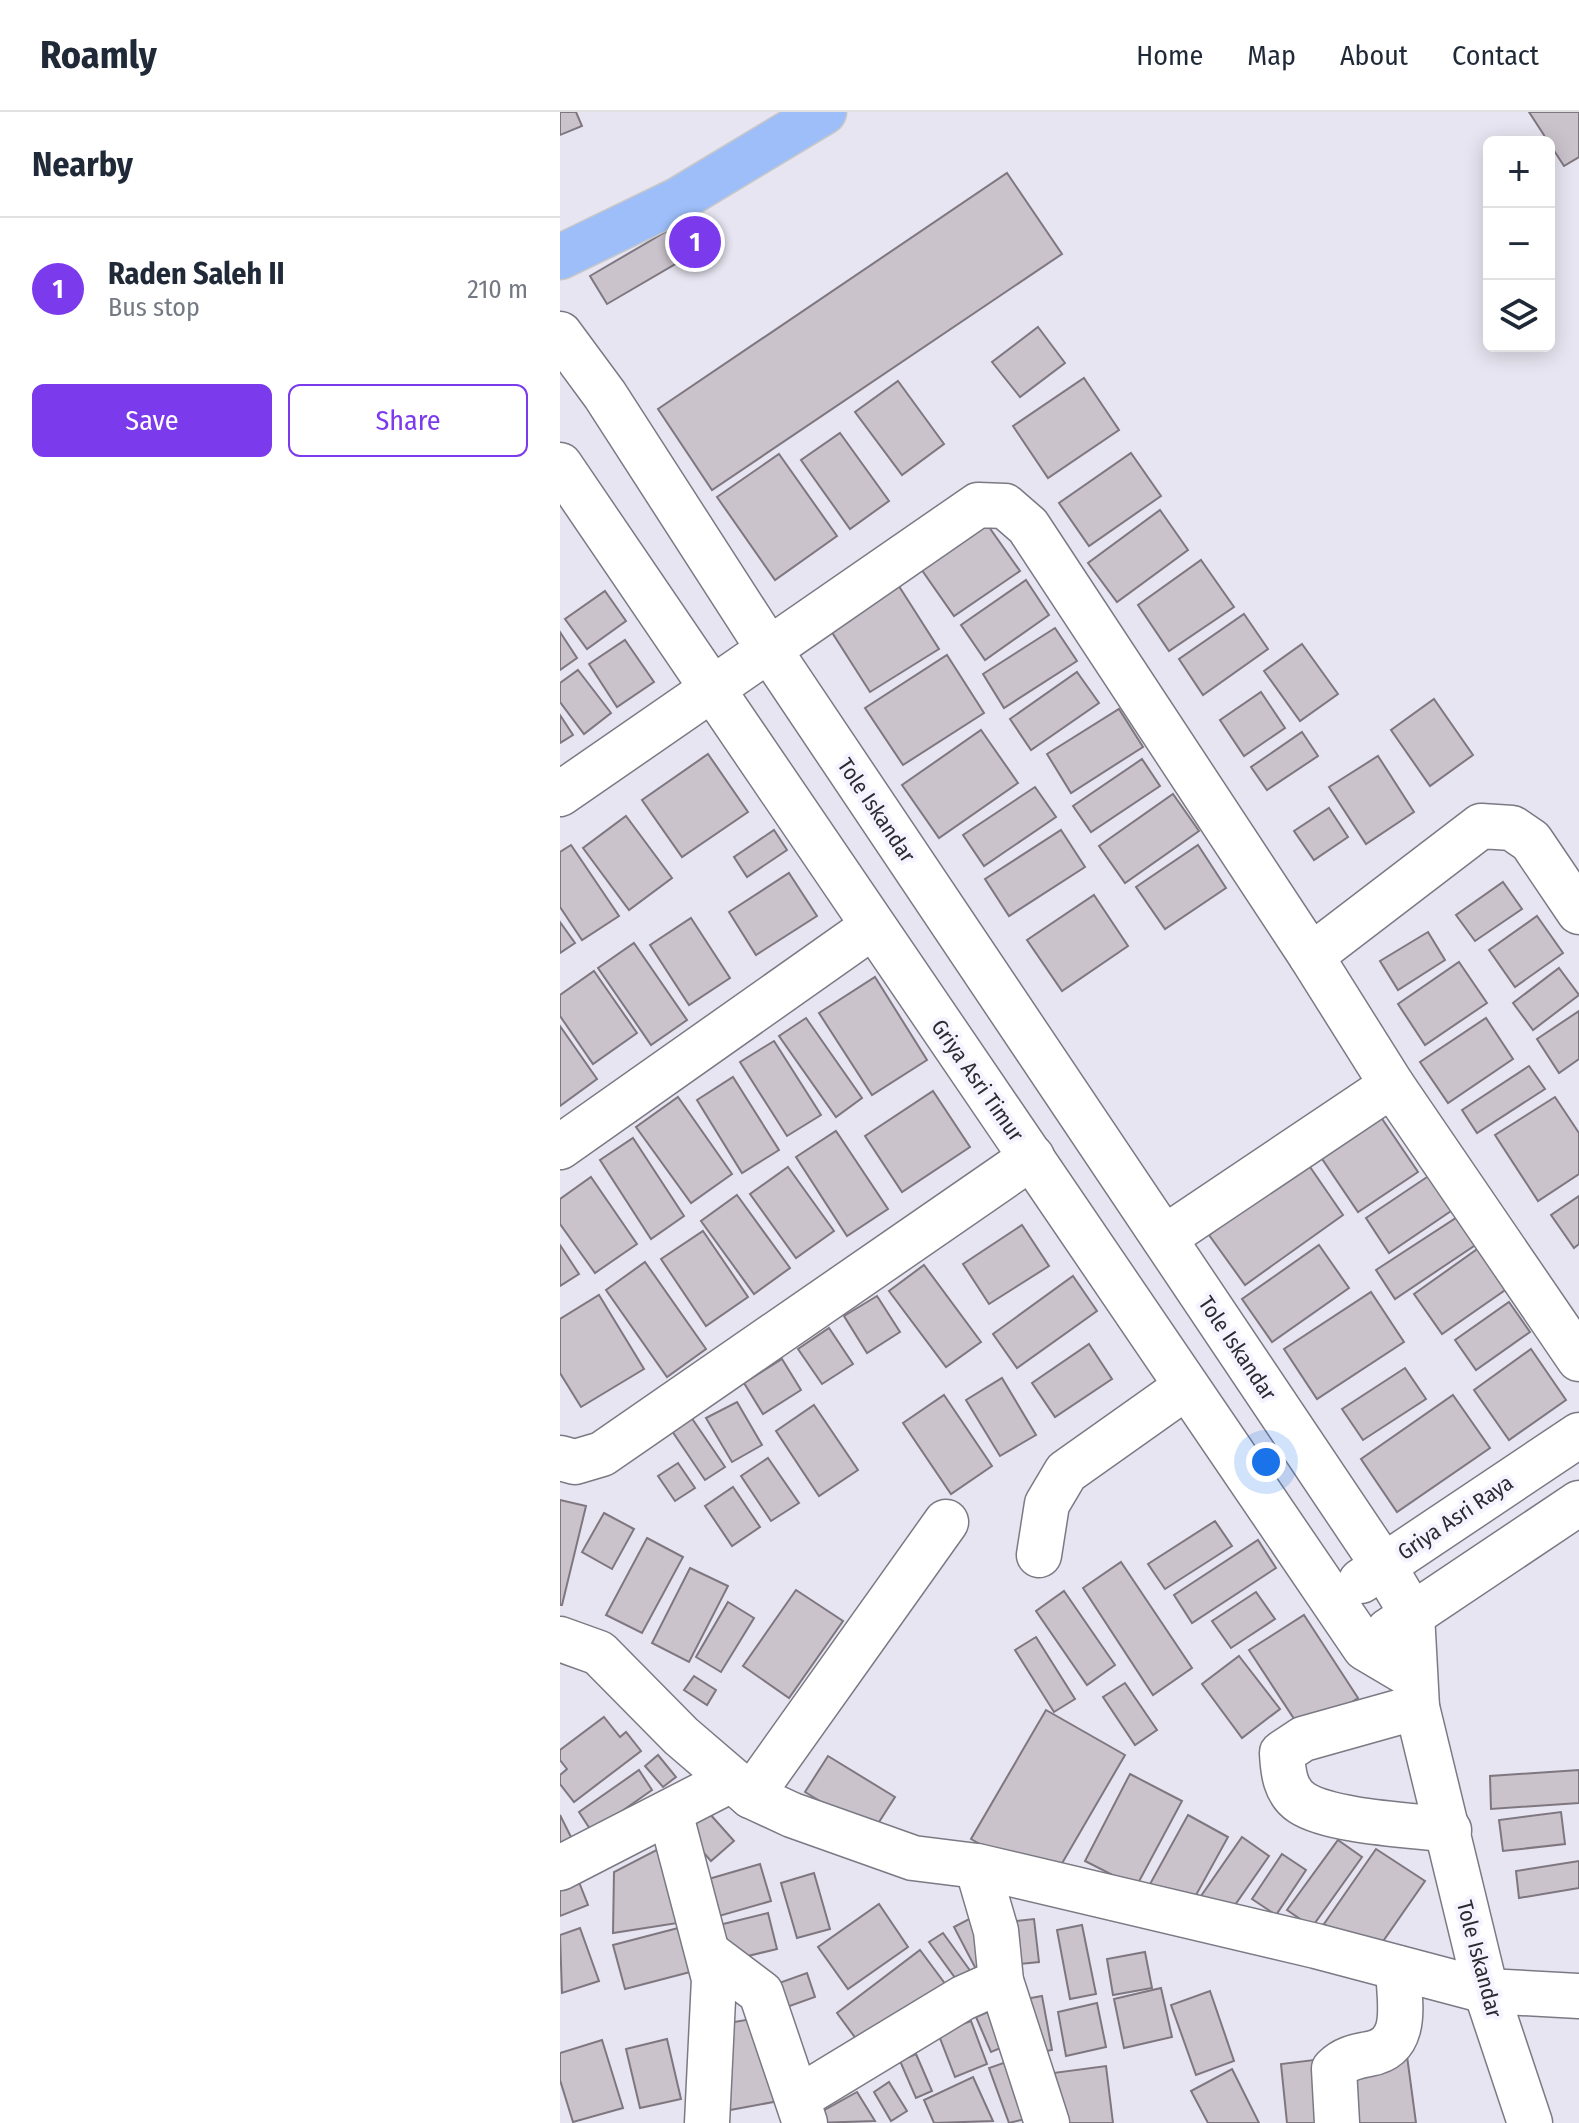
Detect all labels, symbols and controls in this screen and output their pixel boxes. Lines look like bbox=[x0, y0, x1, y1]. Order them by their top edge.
text: Roamly bbox=[40, 32, 157, 78]
text: Home bbox=[1136, 39, 1203, 72]
text: Map bbox=[1247, 39, 1296, 72]
text: About bbox=[1340, 39, 1408, 72]
text: Contact bbox=[1452, 39, 1539, 72]
map controls bbox=[1483, 136, 1555, 352]
button: + bbox=[1483, 136, 1555, 208]
text: Nearby bbox=[32, 144, 133, 185]
button: − bbox=[1483, 208, 1555, 280]
pin: 1 bbox=[669, 212, 721, 272]
text: Raden Saleh II bbox=[108, 256, 285, 292]
text: 1 bbox=[53, 274, 64, 305]
text: 210 m bbox=[467, 274, 528, 305]
button: layers bbox=[1483, 280, 1555, 352]
text: Bus stop bbox=[108, 292, 200, 323]
button: Save bbox=[32, 384, 272, 457]
button: Share bbox=[288, 384, 528, 457]
street label: Tole Iskandar bbox=[832, 753, 922, 868]
street label: Griya Asri Timur bbox=[926, 1014, 1030, 1147]
street label: Tole Iskandar bbox=[1193, 1291, 1283, 1406]
your location bbox=[1246, 1442, 1286, 1482]
street label: Griya Asri Raya bbox=[1393, 1469, 1518, 1566]
street label: Tole Iskandar bbox=[1451, 1898, 1508, 2021]

